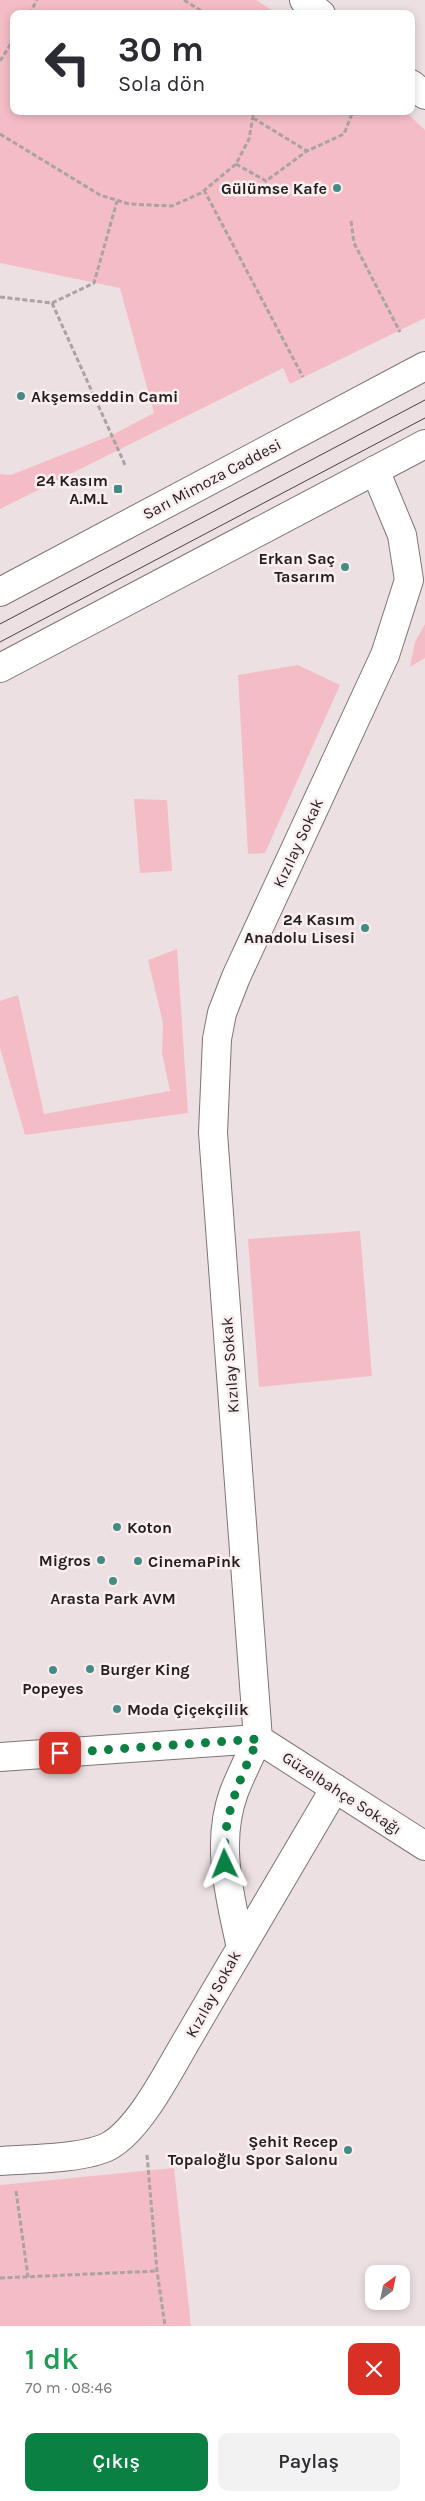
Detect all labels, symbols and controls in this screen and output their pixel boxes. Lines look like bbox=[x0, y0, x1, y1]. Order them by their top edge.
text: 30 m bbox=[118, 29, 204, 70]
icon: left bbox=[35, 30, 100, 95]
text: Sola dön bbox=[118, 71, 205, 97]
place label: Gülümse Kafe bbox=[221, 179, 327, 198]
marker: Gülümse Kafe bbox=[331, 182, 343, 194]
place label: Akşemseddin Cami bbox=[31, 387, 178, 406]
marker: Akşemseddin Cami bbox=[15, 390, 27, 402]
street label: Sarı Mimoza Caddesi bbox=[140, 434, 284, 524]
place label: 24 Kasım A.M.L bbox=[36, 471, 108, 508]
marker: 24 Kasım A.M.L bbox=[112, 483, 124, 495]
place label: Erkan Saç Tasarım bbox=[258, 549, 335, 586]
marker: Erkan Saç Tasarım bbox=[339, 561, 351, 573]
street label: Kızılay Sokak bbox=[269, 795, 327, 891]
place label: 24 Kasım Anadolu Lisesi bbox=[244, 910, 355, 947]
marker: 24 Kasım Anadolu Lisesi bbox=[359, 922, 371, 934]
street label: Kızılay Sokak bbox=[217, 1316, 243, 1414]
place label: Koton bbox=[127, 1518, 172, 1537]
marker: Koton bbox=[111, 1521, 123, 1533]
place label: Migros bbox=[39, 1551, 91, 1570]
place label: CinemaPink bbox=[148, 1552, 241, 1571]
marker: Migros bbox=[95, 1554, 107, 1566]
marker: CinemaPink bbox=[132, 1555, 144, 1567]
marker: Arasta Park AVM bbox=[107, 1575, 119, 1587]
place label: Arasta Park AVM bbox=[50, 1589, 176, 1608]
place label: Burger King bbox=[100, 1660, 190, 1679]
marker: Burger King bbox=[84, 1663, 96, 1675]
marker: Popeyes bbox=[47, 1664, 59, 1676]
place label: Popeyes bbox=[22, 1679, 84, 1698]
place label: Moda Çiçekçilik bbox=[127, 1700, 249, 1719]
marker: Moda Çiçekçilik bbox=[111, 1703, 123, 1715]
pin bbox=[39, 1732, 81, 1774]
icon: arrive bbox=[46, 1739, 74, 1767]
street label: Güzelbahçe Sokağı bbox=[279, 1747, 405, 1839]
position arrow bbox=[198, 1837, 250, 1889]
street label: Kızılay Sokak bbox=[181, 1947, 245, 2041]
place label: Şehit Recep Topaloğlu Spor Salonu bbox=[168, 2132, 338, 2169]
marker: Şehit Recep Topaloğlu Spor Salonu bbox=[342, 2144, 354, 2156]
north arrow bbox=[365, 2265, 410, 2310]
map controls bbox=[365, 2265, 410, 2310]
text: 1 dk bbox=[25, 2341, 79, 2377]
button: close bbox=[348, 2343, 400, 2395]
text: 70 m · 08:46 bbox=[25, 2378, 112, 2397]
button: Çıkış bbox=[25, 2433, 208, 2491]
button: Paylaş bbox=[218, 2433, 400, 2491]

